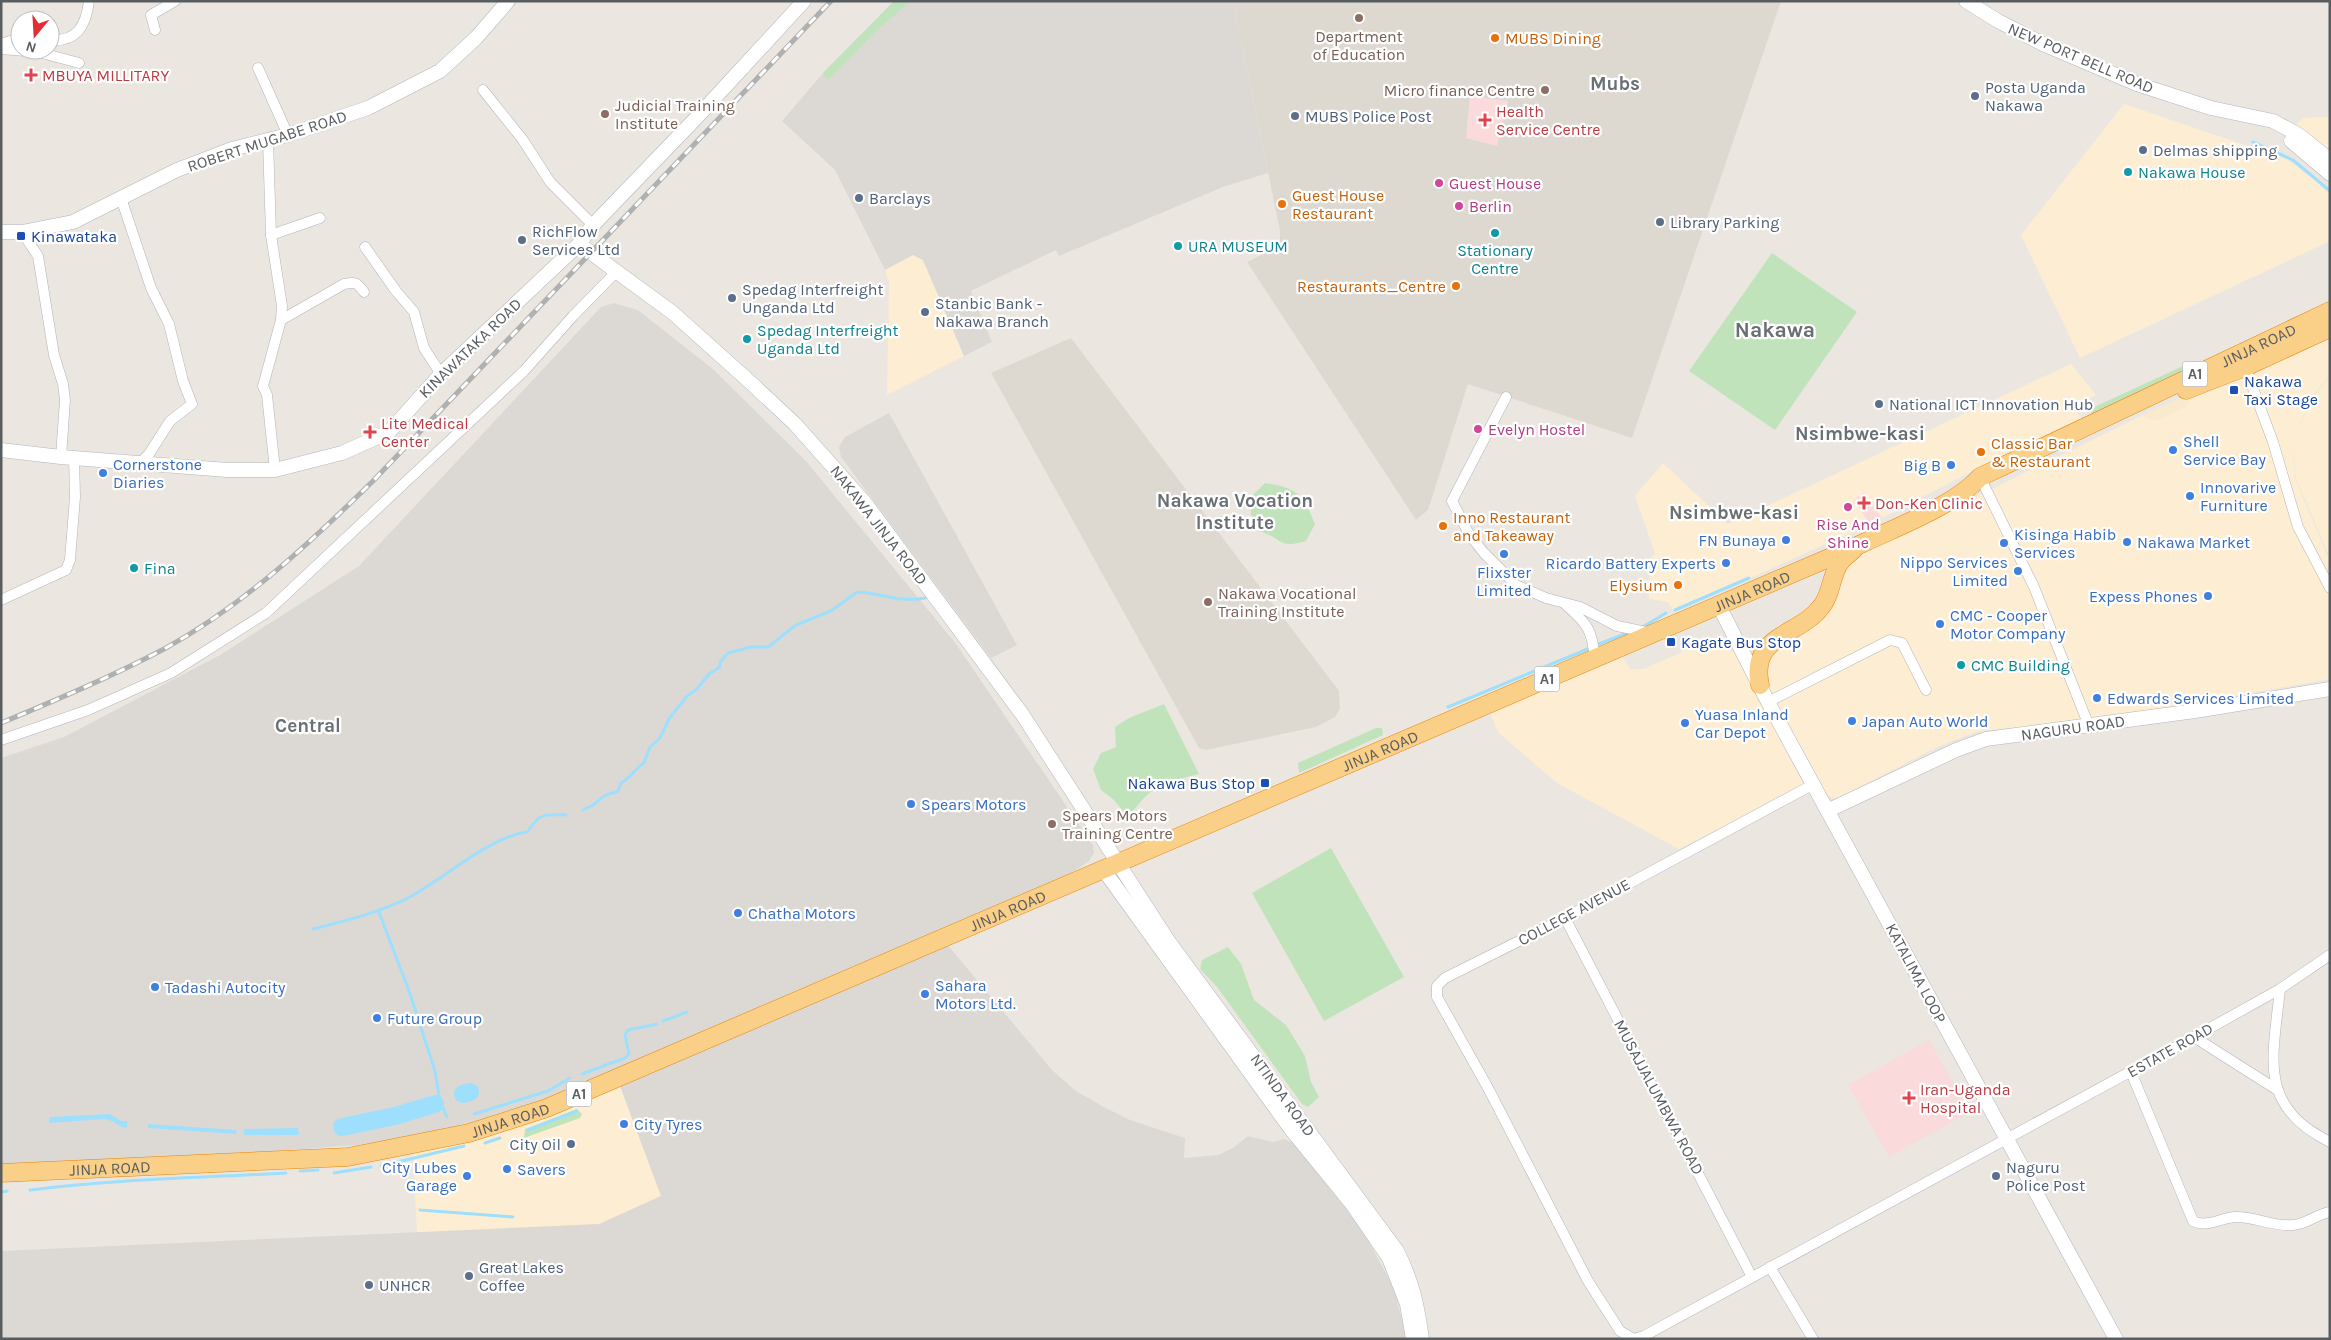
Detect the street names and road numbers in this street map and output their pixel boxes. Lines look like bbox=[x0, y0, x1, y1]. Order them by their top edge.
street label: NEW PORT BELL ROAD bbox=[2005, 19, 2157, 97]
street label: ROBERT MUGABE ROAD bbox=[185, 106, 349, 176]
street label: KINAWATAKA ROAD bbox=[415, 294, 525, 402]
street label: JINJA ROAD bbox=[2218, 319, 2299, 371]
road number: A1 bbox=[2182, 362, 2208, 386]
street label: NAKAWA JINJA ROAD bbox=[826, 461, 932, 589]
street label: JINJA ROAD bbox=[1711, 566, 1793, 616]
road number: A1 bbox=[1534, 666, 1560, 692]
street label: NAGURU ROAD bbox=[2020, 711, 2126, 745]
street label: JINJA ROAD bbox=[1339, 726, 1421, 775]
street label: COLLEGE AVENUE bbox=[1515, 874, 1633, 950]
street label: JINJA ROAD bbox=[967, 886, 1049, 935]
street label: KATALIMA LOOP bbox=[1882, 920, 1950, 1026]
street label: MUSAJJALUMBWA ROAD bbox=[1610, 1016, 1708, 1178]
street label: ESTATE ROAD bbox=[2124, 1019, 2216, 1081]
street label: NTINDA ROAD bbox=[1247, 1050, 1319, 1140]
road number: A1 bbox=[566, 1082, 592, 1106]
street label: JINJA ROAD bbox=[469, 1098, 552, 1141]
street label: JINJA ROAD bbox=[69, 1157, 151, 1179]

